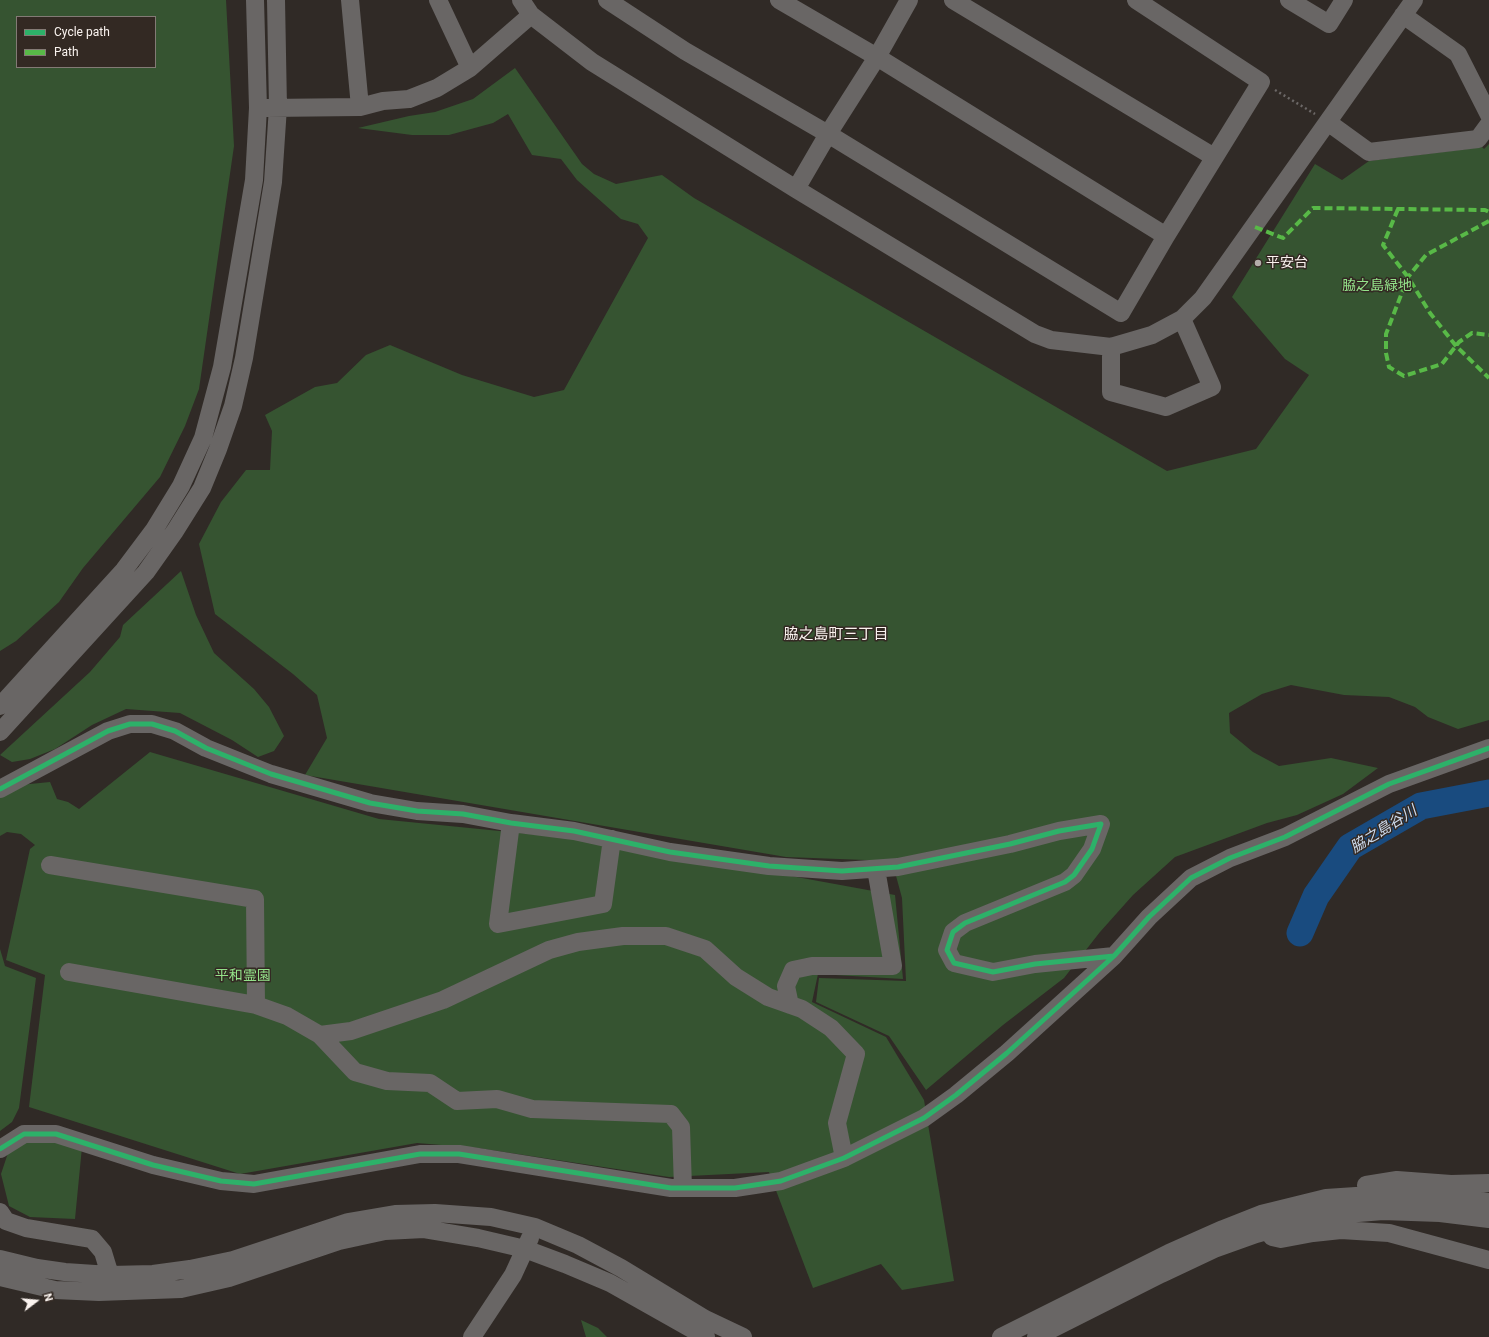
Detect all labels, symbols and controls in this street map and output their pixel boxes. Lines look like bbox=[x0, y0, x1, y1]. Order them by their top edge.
legend bbox=[16, 16, 156, 68]
text: Cycle path bbox=[54, 25, 110, 39]
text: Path bbox=[54, 45, 79, 59]
place label: 平安台 bbox=[1266, 255, 1308, 271]
marker: 平安台 bbox=[1253, 258, 1263, 268]
park label: 脇之島緑地 bbox=[1342, 278, 1412, 294]
district label: 脇之島町三丁目 bbox=[784, 626, 888, 644]
water label: 脇之島谷川 bbox=[1347, 802, 1421, 858]
park label: 平和霊園 bbox=[215, 968, 271, 984]
north arrow bbox=[16, 1281, 56, 1321]
text: N bbox=[41, 1292, 55, 1303]

